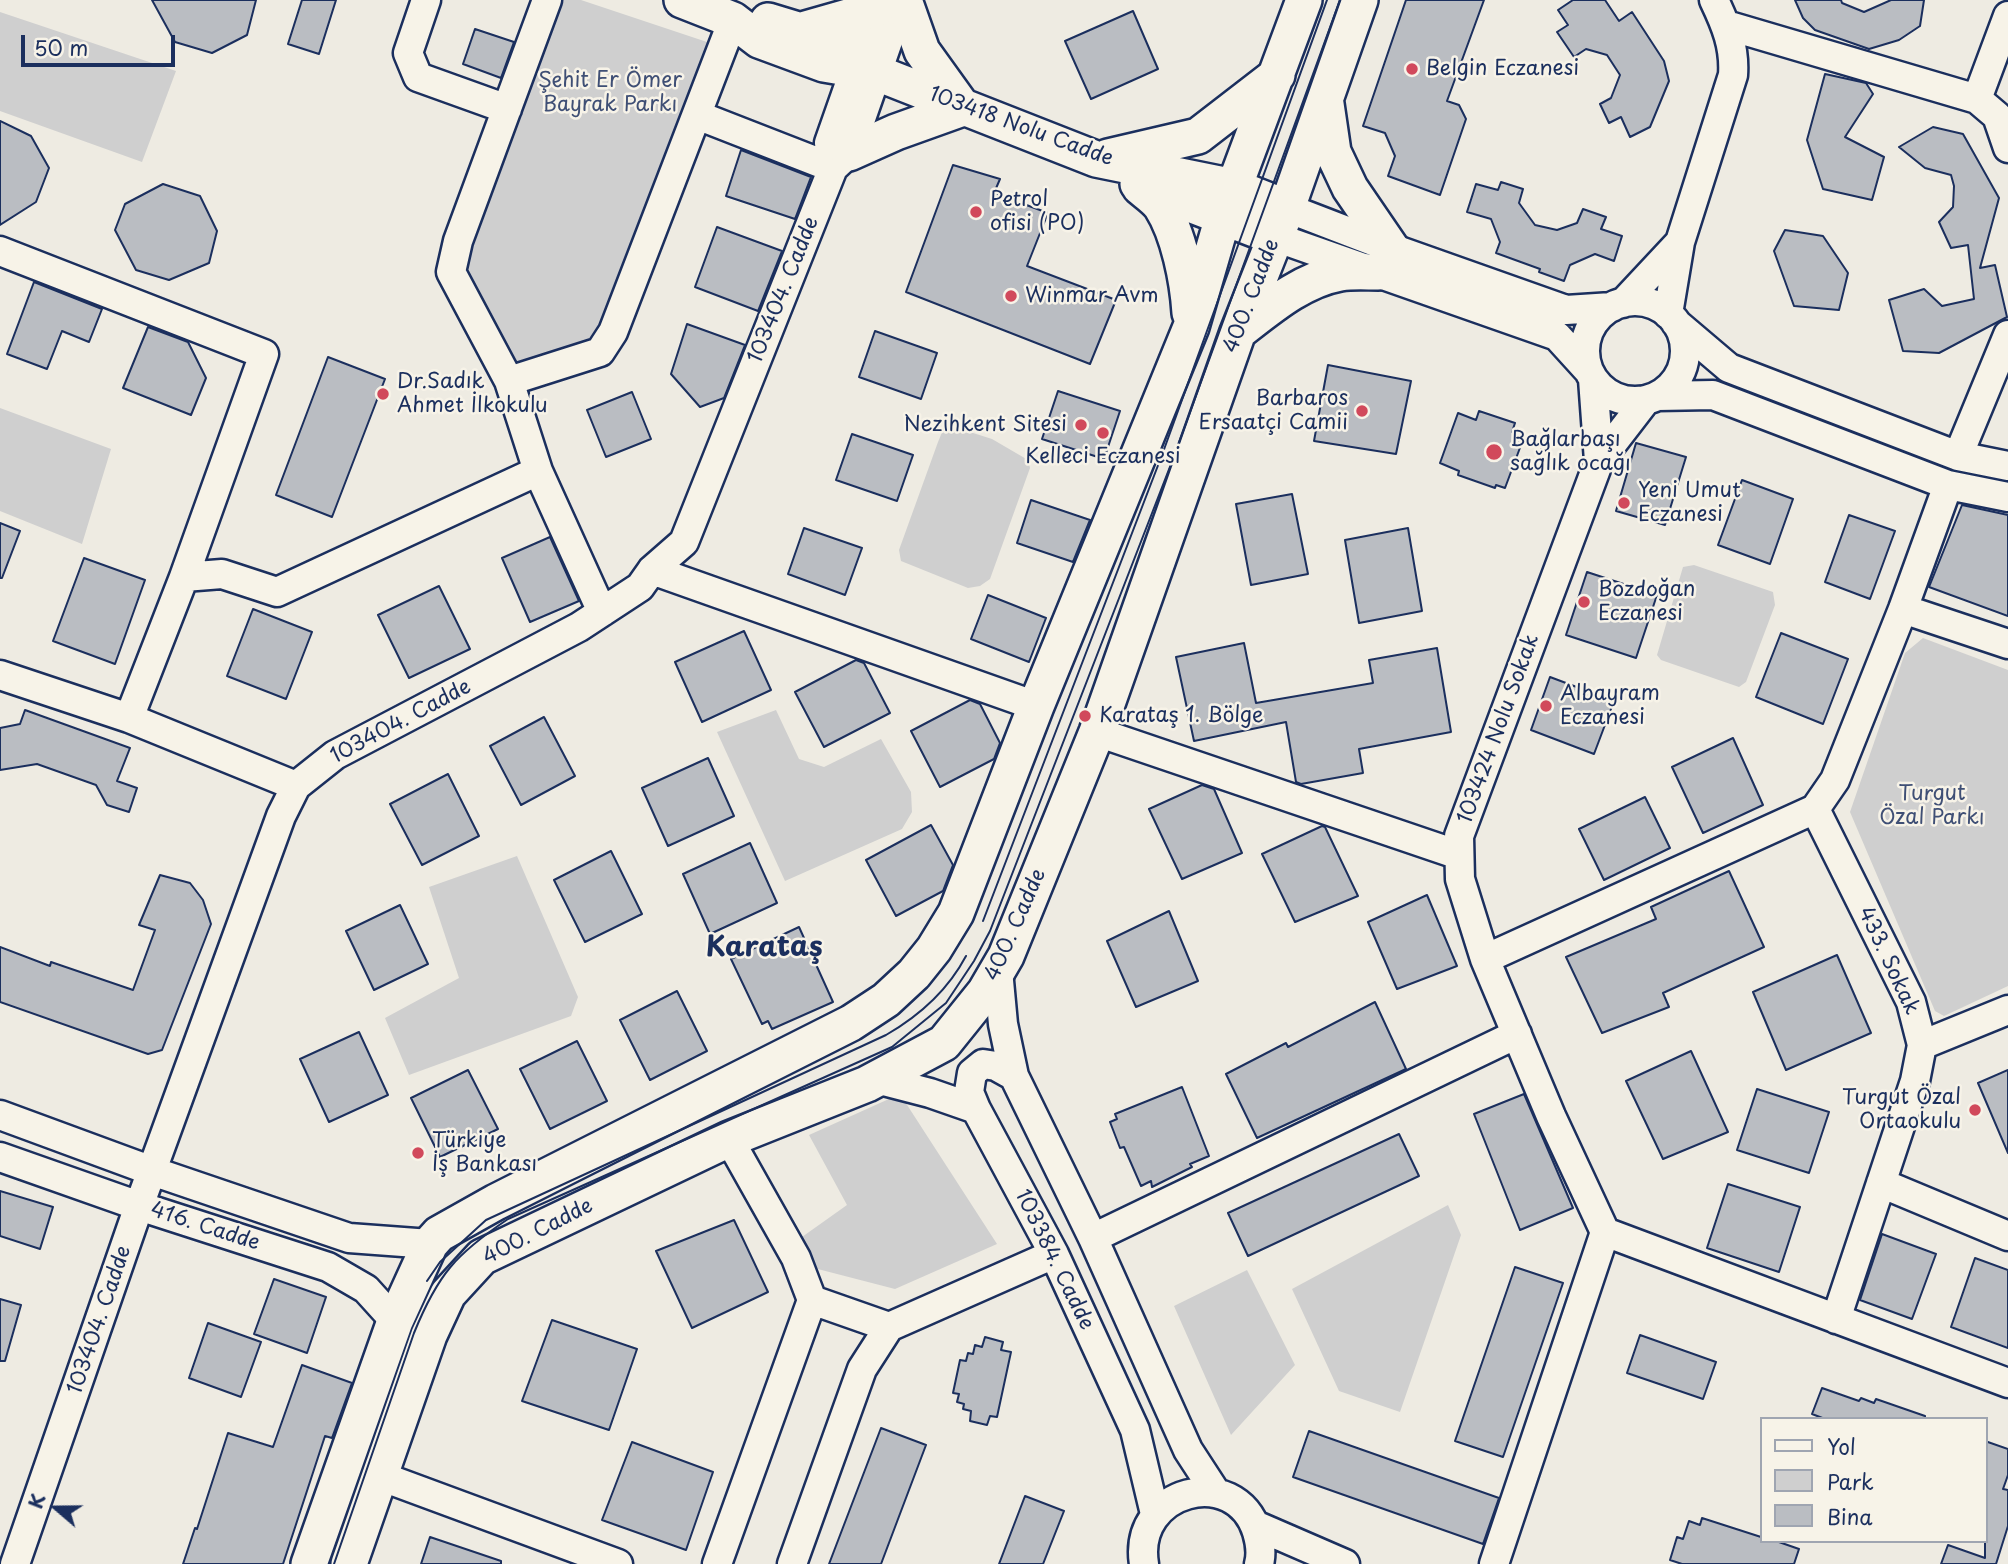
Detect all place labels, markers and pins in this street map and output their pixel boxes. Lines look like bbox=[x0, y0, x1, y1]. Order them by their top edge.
place label: Belgin Eczanesi bbox=[1426, 56, 1579, 82]
marker: Belgin Eczanesi bbox=[1404, 61, 1420, 77]
place label: Petrol ofisi (PO) bbox=[990, 187, 1085, 237]
marker: Petrol ofisi (PO) bbox=[968, 204, 984, 220]
place label: Winmar Avm bbox=[1025, 283, 1159, 309]
marker: Winmar Avm bbox=[1003, 288, 1019, 304]
place label: Dr.Sadık Ahmet İlkokulu bbox=[397, 369, 548, 419]
marker: Dr.Sadık Ahmet İlkokulu bbox=[375, 386, 391, 402]
place label: Barbaros Ersaatçi Camii bbox=[1199, 386, 1348, 436]
marker: Barbaros Ersaatçi Camii bbox=[1354, 403, 1370, 419]
place label: Nezihkent Sitesi bbox=[903, 412, 1067, 438]
marker: Nezihkent Sitesi bbox=[1073, 417, 1089, 433]
marker: Kelleci Eczanesi bbox=[1095, 425, 1111, 441]
place label: Bağlarbaşı sağlık ocağı bbox=[1510, 427, 1631, 477]
marker: Bağlarbaşı sağlık ocağı bbox=[1484, 442, 1504, 462]
place label: Kelleci Eczanesi bbox=[1025, 444, 1181, 470]
place label: Yeni Umut Eczanesi bbox=[1638, 478, 1741, 528]
marker: Yeni Umut Eczanesi bbox=[1616, 495, 1632, 511]
place label: Bozdoğan Eczanesi bbox=[1598, 577, 1695, 627]
marker: Bozdoğan Eczanesi bbox=[1576, 594, 1592, 610]
place label: Albayram Eczanesi bbox=[1560, 681, 1660, 731]
marker: Albayram Eczanesi bbox=[1538, 698, 1554, 714]
place label: Karataş 1. Bölge bbox=[1099, 703, 1263, 729]
marker: Karataş 1. Bölge bbox=[1077, 708, 1093, 724]
place label: Turgut Özal Ortaokulu bbox=[1842, 1085, 1961, 1135]
marker: Turgut Özal Ortaokulu bbox=[1967, 1102, 1983, 1118]
place label: Türkiye İş Bankası bbox=[432, 1128, 537, 1178]
marker: Türkiye İş Bankası bbox=[410, 1145, 426, 1161]

